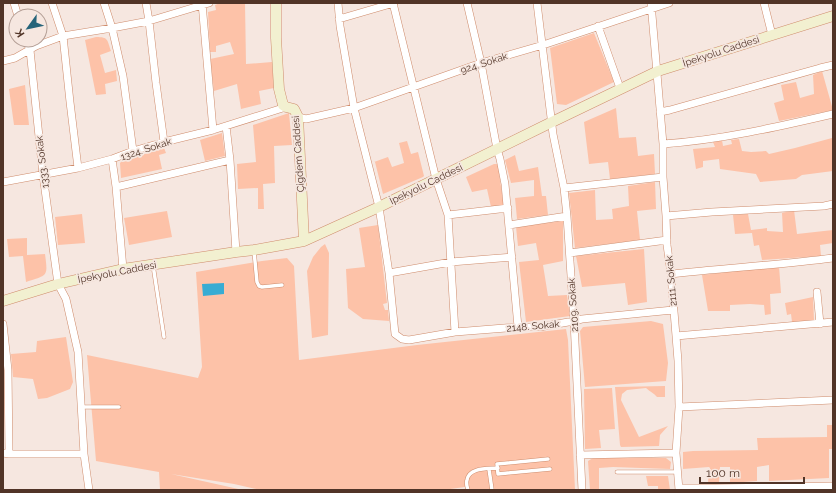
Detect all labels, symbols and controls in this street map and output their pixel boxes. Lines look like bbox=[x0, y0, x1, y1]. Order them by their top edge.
north arrow bbox=[8, 8, 48, 48]
text: K bbox=[12, 26, 27, 40]
street label: İpekyolu Caddesi bbox=[681, 33, 761, 69]
street label: 924. Sokak bbox=[459, 50, 510, 76]
street label: Çigdem Caddesi bbox=[290, 115, 306, 193]
street label: 1333. Sokak bbox=[33, 134, 51, 189]
street label: 1324. Sokak bbox=[119, 135, 173, 162]
street label: İpekyolu Caddesi bbox=[388, 162, 464, 206]
street label: 2111. Sokak bbox=[663, 255, 679, 307]
street label: İpekyolu Caddesi bbox=[77, 259, 157, 285]
street label: 2109. Sokak bbox=[566, 277, 580, 332]
street label: 2148. Sokak bbox=[506, 318, 561, 334]
scale bar bbox=[700, 459, 804, 485]
text: 100 m bbox=[706, 466, 740, 480]

